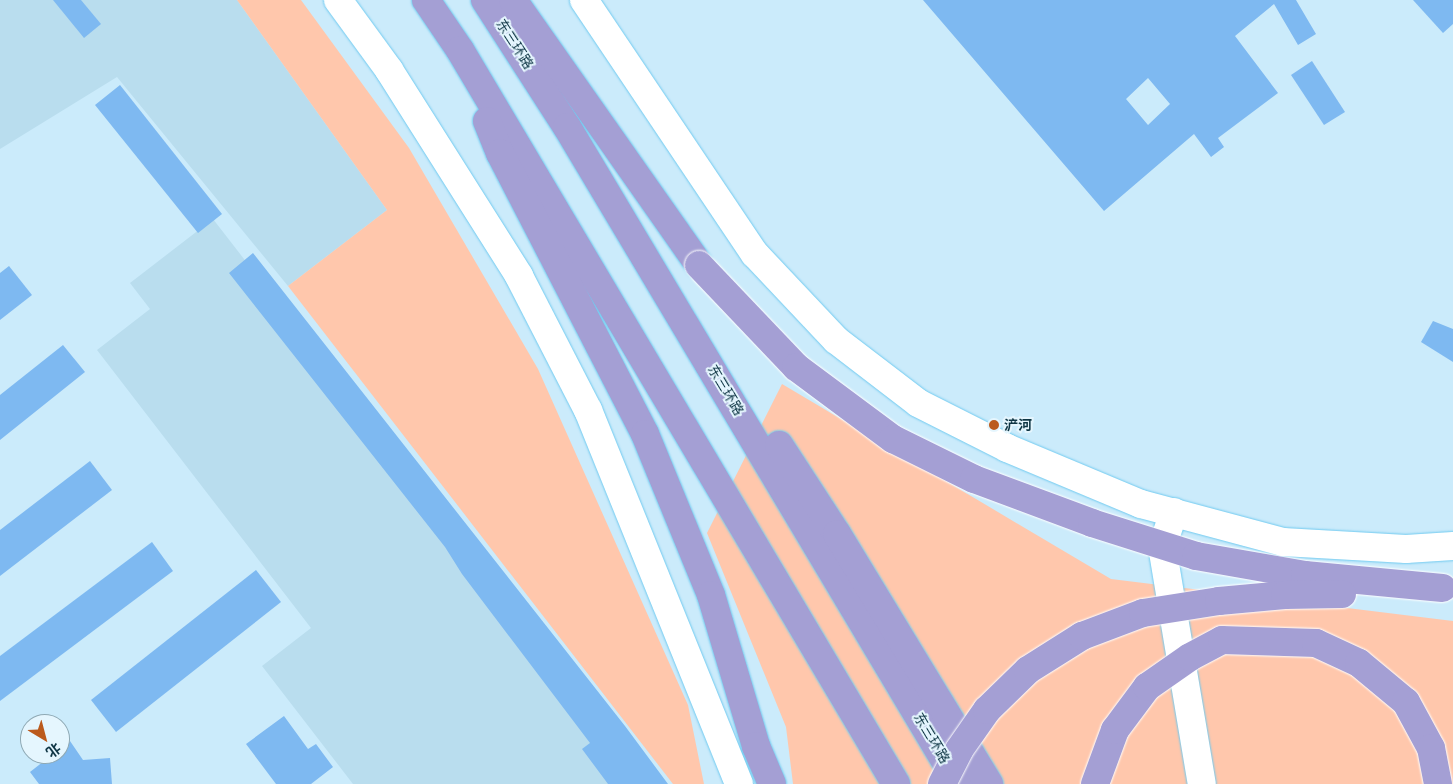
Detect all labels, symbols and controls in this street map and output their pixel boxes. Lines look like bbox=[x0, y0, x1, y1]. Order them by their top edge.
street label: 东三环路 bbox=[493, 16, 537, 72]
street label: 东三环路 bbox=[704, 362, 748, 418]
place label: 浐河 bbox=[1004, 417, 1032, 433]
marker: 浐河 bbox=[988, 419, 1000, 431]
street label: 东三环路 bbox=[910, 710, 954, 766]
north arrow bbox=[20, 714, 70, 764]
text: 北 bbox=[42, 739, 64, 762]

